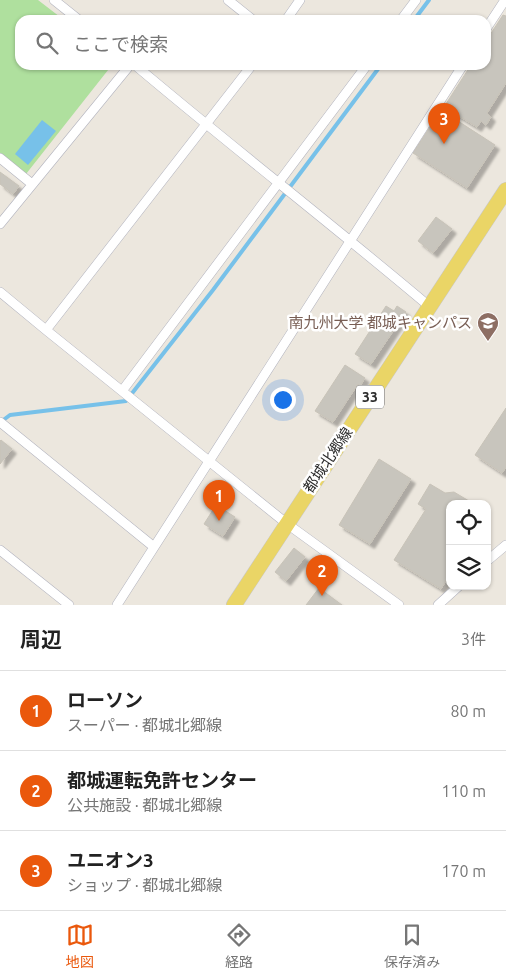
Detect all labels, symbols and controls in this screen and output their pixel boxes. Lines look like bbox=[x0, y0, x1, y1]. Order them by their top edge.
search box bbox=[15, 15, 491, 70]
icon: search bbox=[33, 29, 61, 57]
text: ここで検索 bbox=[73, 33, 168, 55]
pin: 3 bbox=[428, 103, 460, 144]
school or university icon: 南九州大学 都城キャンパス bbox=[476, 311, 500, 342]
place label: 南九州大学 都城キャンパス bbox=[289, 314, 472, 331]
road number: 33 bbox=[356, 386, 384, 408]
your location bbox=[270, 387, 296, 413]
street label: 都城北郷線 bbox=[300, 424, 356, 496]
pin: 1 bbox=[203, 480, 235, 521]
map controls bbox=[446, 500, 491, 590]
button: locate bbox=[446, 500, 491, 545]
button: layers bbox=[446, 545, 491, 590]
pin: 2 bbox=[306, 555, 338, 596]
text: 周辺 bbox=[20, 627, 62, 651]
text: 3件 bbox=[461, 630, 486, 648]
text: ローソン bbox=[67, 689, 143, 711]
text: 1 bbox=[31, 702, 41, 720]
text: 80 m bbox=[450, 702, 486, 720]
text: スーパー · 都城北郷線 bbox=[67, 716, 222, 734]
text: 都城運転免許センター bbox=[67, 769, 257, 791]
text: 2 bbox=[31, 782, 41, 800]
text: 110 m bbox=[441, 782, 486, 800]
text: 公共施設 · 都城北郷線 bbox=[67, 796, 222, 814]
text: ユニオン3 bbox=[67, 849, 154, 871]
text: 3 bbox=[31, 862, 41, 880]
text: 170 m bbox=[441, 862, 486, 880]
text: ショップ · 都城北郷線 bbox=[67, 876, 222, 894]
tab: 地図 bbox=[66, 921, 94, 971]
tab: 経路 bbox=[225, 921, 253, 971]
tab: 保存済み bbox=[384, 921, 440, 971]

